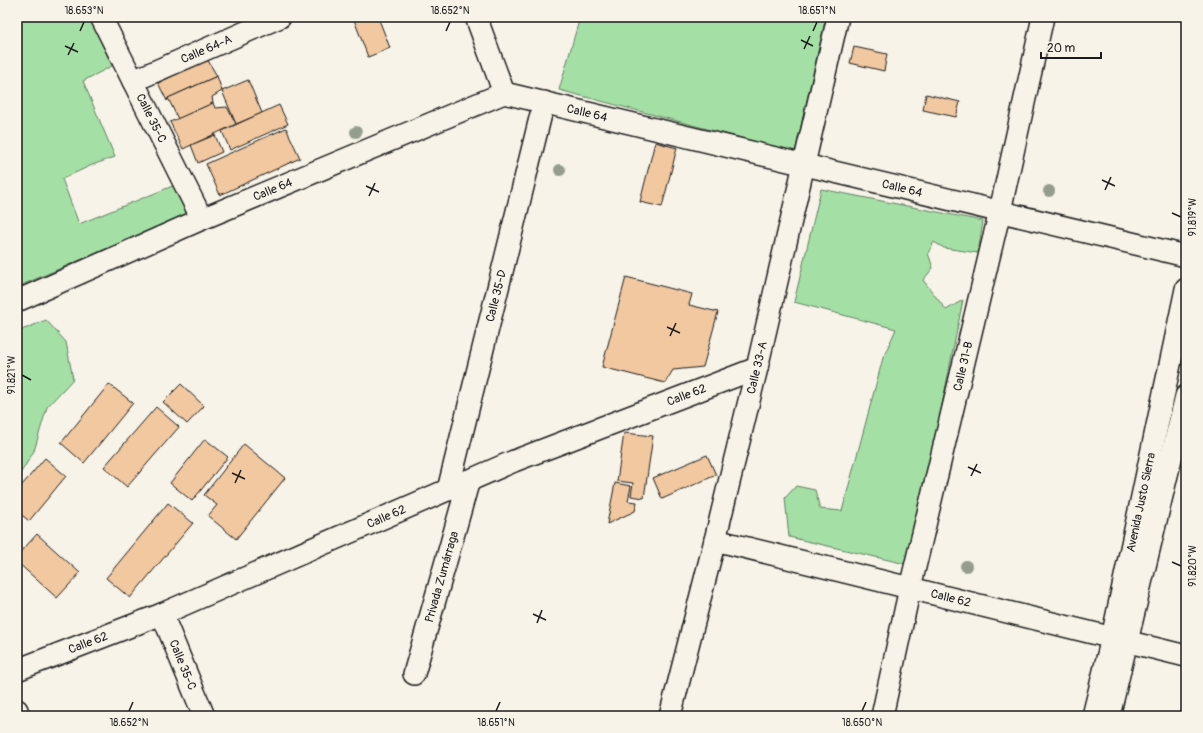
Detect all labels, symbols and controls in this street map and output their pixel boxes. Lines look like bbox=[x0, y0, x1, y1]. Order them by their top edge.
text: 18.653°N bbox=[64, 5, 104, 17]
text: 18.652°N bbox=[430, 5, 470, 17]
text: 18.651°N bbox=[798, 5, 836, 17]
street label: Calle 64-A bbox=[179, 31, 234, 67]
scale bar bbox=[1041, 34, 1101, 60]
text: 20 m bbox=[1047, 41, 1076, 56]
street label: Calle 35-C bbox=[133, 91, 170, 145]
street label: Calle 64 bbox=[565, 101, 609, 125]
street label: Calle 64 bbox=[251, 175, 295, 204]
street label: Calle 64 bbox=[880, 176, 924, 200]
text: 91.819°W bbox=[1187, 197, 1199, 236]
street label: Calle 35-D bbox=[482, 268, 510, 323]
street label: Calle 33-A bbox=[743, 340, 770, 396]
street label: Calle 31-B bbox=[950, 340, 976, 393]
text: 91.821°W bbox=[6, 355, 18, 394]
street label: Calle 62 bbox=[665, 381, 709, 409]
street label: Avenida Justo Sierra bbox=[1123, 451, 1159, 554]
street label: Calle 62 bbox=[365, 501, 408, 532]
street label: Privada Zumárraga bbox=[421, 529, 462, 624]
text: 91.820°W bbox=[1187, 545, 1199, 587]
street label: Calle 62 bbox=[929, 586, 973, 610]
street label: Calle 62 bbox=[66, 628, 110, 657]
street label: Calle 35-C bbox=[166, 637, 200, 692]
text: 18.652°N bbox=[109, 717, 149, 729]
text: 18.651°N bbox=[477, 717, 515, 729]
text: 18.650°N bbox=[842, 717, 882, 729]

